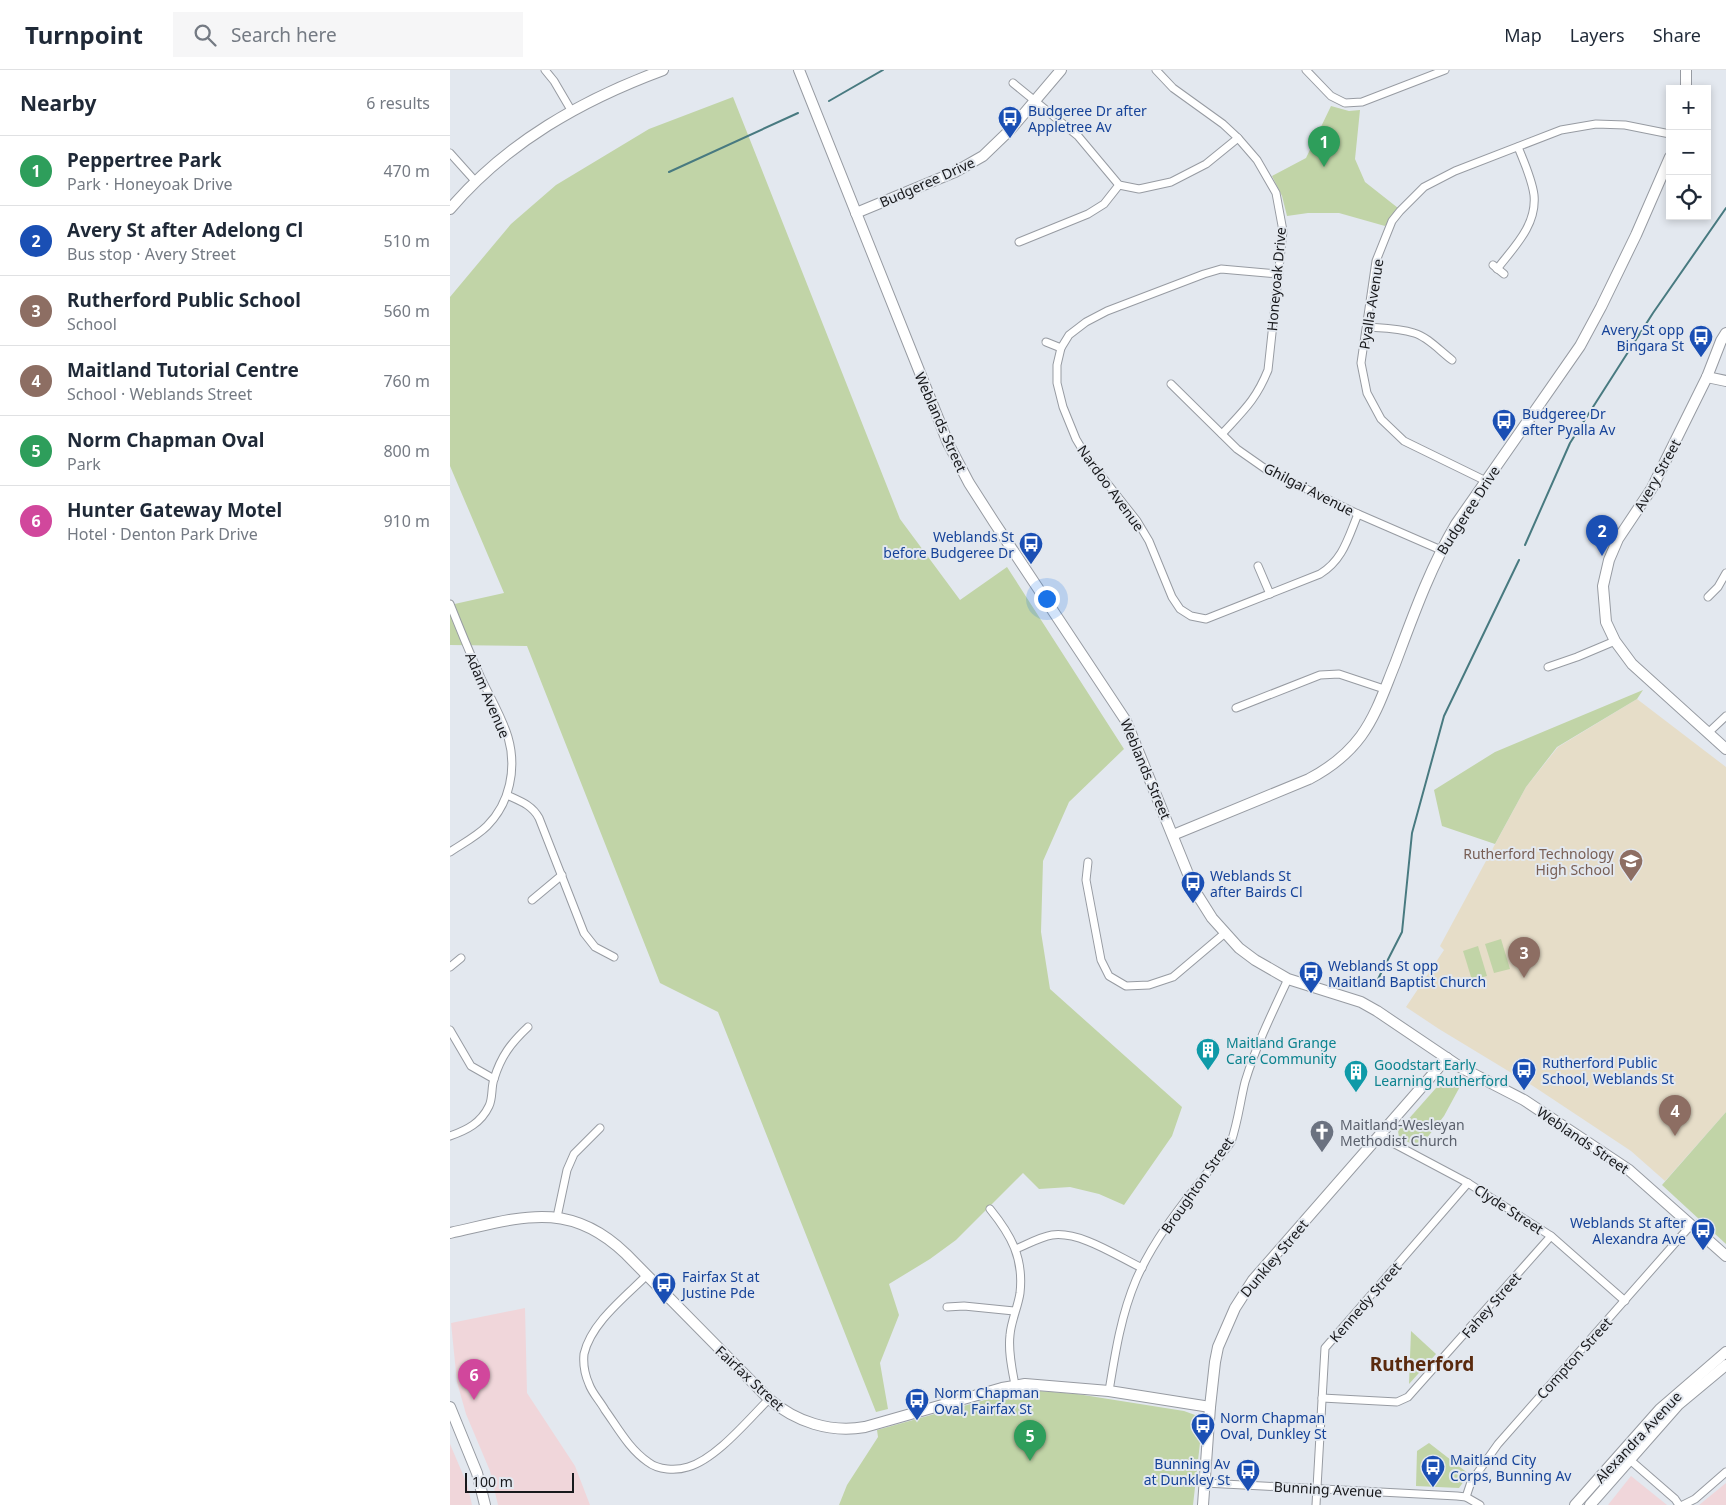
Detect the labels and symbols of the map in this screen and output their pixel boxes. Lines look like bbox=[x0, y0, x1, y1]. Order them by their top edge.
place label: Budgeree Dr after Appletree Av bbox=[1028, 101, 1147, 136]
bus stop icon: Budgeree Dr after Appletree Av bbox=[997, 105, 1023, 139]
pin: 1 bbox=[1308, 126, 1340, 167]
street label: Budgeree Drive bbox=[876, 152, 978, 212]
street label: Honeyoak Drive bbox=[1262, 226, 1290, 332]
street label: Pyalla Avenue bbox=[1354, 257, 1388, 351]
place label: Avery St opp Bingara St bbox=[1601, 320, 1684, 355]
bus stop icon: Avery St opp Bingara St bbox=[1688, 324, 1714, 358]
street label: Weblands Street bbox=[910, 369, 972, 475]
place label: Budgeree Dr after Pyalla Av bbox=[1522, 404, 1616, 439]
bus stop icon: Budgeree Dr after Pyalla Av bbox=[1491, 408, 1517, 442]
street label: Avery Street bbox=[1629, 436, 1685, 514]
street label: Nardoo Avenue bbox=[1073, 441, 1149, 535]
street label: Ghilgai Avenue bbox=[1261, 458, 1357, 520]
street label: Budgeree Drive bbox=[1432, 462, 1504, 558]
pin: 2 bbox=[1586, 515, 1618, 556]
place label: Weblands St before Budgeree Dr bbox=[883, 527, 1014, 562]
bus stop icon: Weblands St before Budgeree Dr bbox=[1018, 531, 1044, 565]
your location bbox=[1034, 586, 1060, 612]
street label: Adam Avenue bbox=[461, 649, 515, 741]
street label: Weblands Street bbox=[1116, 716, 1176, 822]
place label: Rutherford Technology High School bbox=[1463, 844, 1615, 879]
school or university icon: Rutherford Technology High School bbox=[1618, 848, 1644, 882]
place label: Weblands St after Bairds Cl bbox=[1210, 866, 1303, 901]
bus stop icon: Weblands St after Bairds Cl bbox=[1180, 870, 1206, 904]
pin: 3 bbox=[1508, 937, 1540, 978]
place label: Weblands St opp Maitland Baptist Church bbox=[1328, 956, 1486, 991]
bus stop icon: Weblands St opp Maitland Baptist Church bbox=[1298, 960, 1324, 994]
place label: Maitland Grange Care Community bbox=[1226, 1033, 1337, 1068]
building icon: Maitland Grange Care Community bbox=[1195, 1037, 1221, 1071]
place label: Rutherford Public School, Weblands St bbox=[1542, 1053, 1674, 1088]
place label: Goodstart Early Learning Rutherford bbox=[1374, 1055, 1508, 1090]
bus stop icon: Rutherford Public School, Weblands St bbox=[1511, 1057, 1537, 1091]
building icon: Goodstart Early Learning Rutherford bbox=[1343, 1059, 1369, 1093]
pin: 4 bbox=[1659, 1095, 1691, 1136]
street label: Weblands Street bbox=[1533, 1102, 1633, 1178]
place label: Maitland-Wesleyan Methodist Church bbox=[1340, 1115, 1465, 1150]
church icon: Maitland-Wesleyan Methodist Church bbox=[1309, 1119, 1335, 1153]
street label: Broughton Street bbox=[1157, 1133, 1237, 1237]
street label: Clyde Street bbox=[1471, 1180, 1547, 1238]
place label: Weblands St after Alexandra Ave bbox=[1570, 1213, 1686, 1248]
street label: Dunkley Street bbox=[1236, 1215, 1312, 1301]
bus stop icon: Weblands St after Alexandra Ave bbox=[1690, 1217, 1716, 1251]
street label: Kennedy Street bbox=[1325, 1258, 1405, 1346]
place label: Fairfax St at Justine Pde bbox=[680, 1267, 760, 1302]
street label: Fahey Street bbox=[1457, 1268, 1525, 1342]
bus stop icon: Fairfax St at Justine Pde bbox=[651, 1271, 677, 1305]
street label: Compton Street bbox=[1532, 1313, 1616, 1403]
street label: Fairfax Street bbox=[712, 1341, 788, 1415]
district label: Rutherford bbox=[1370, 1351, 1474, 1377]
pin: 6 bbox=[458, 1359, 490, 1400]
place label: Norm Chapman Oval, Fairfax St bbox=[934, 1383, 1039, 1418]
bus stop icon: Norm Chapman Oval, Fairfax St bbox=[904, 1387, 930, 1421]
street label: Alexandra Avenue bbox=[1591, 1387, 1686, 1487]
place label: Norm Chapman Oval, Dunkley St bbox=[1220, 1408, 1327, 1443]
bus stop icon: Norm Chapman Oval, Dunkley St bbox=[1190, 1412, 1216, 1446]
pin: 5 bbox=[1014, 1420, 1046, 1461]
place label: Maitland City Corps, Bunning Av bbox=[1450, 1450, 1572, 1485]
place label: Bunning Av at Dunkley St bbox=[1144, 1454, 1231, 1489]
bus stop icon: Maitland City Corps, Bunning Av bbox=[1420, 1454, 1446, 1488]
bus stop icon: Bunning Av at Dunkley St bbox=[1235, 1458, 1261, 1492]
scale bar bbox=[465, 1470, 574, 1493]
street label: Bunning Avenue bbox=[1273, 1477, 1383, 1501]

